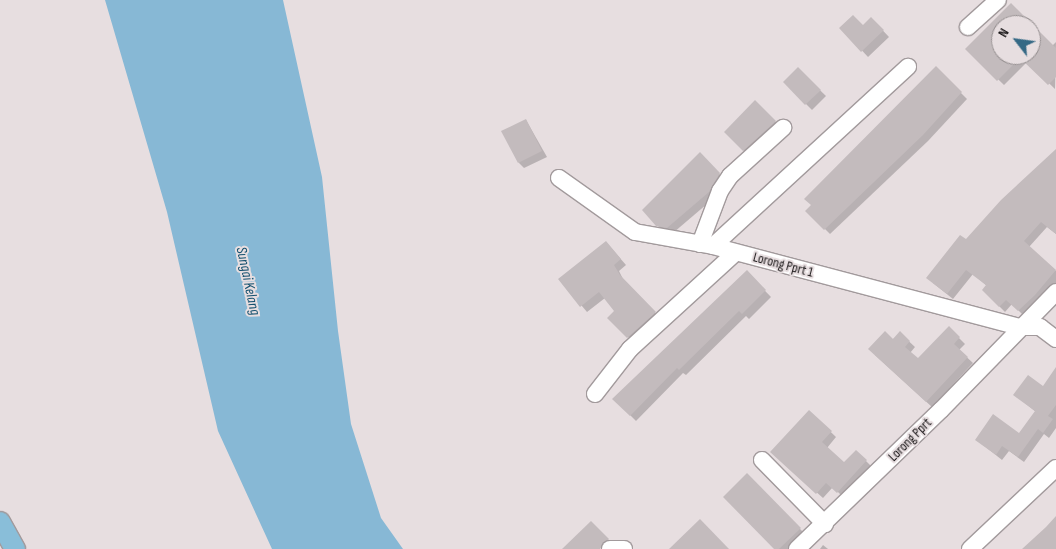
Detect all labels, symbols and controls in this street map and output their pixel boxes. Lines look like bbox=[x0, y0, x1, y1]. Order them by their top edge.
north arrow bbox=[991, 15, 1041, 65]
text: N bbox=[994, 25, 1013, 40]
water label: Sungai Kelang bbox=[232, 245, 264, 317]
street label: Lorong Pprt 1 bbox=[751, 249, 815, 281]
street label: Lorong Pprt bbox=[885, 415, 935, 465]

